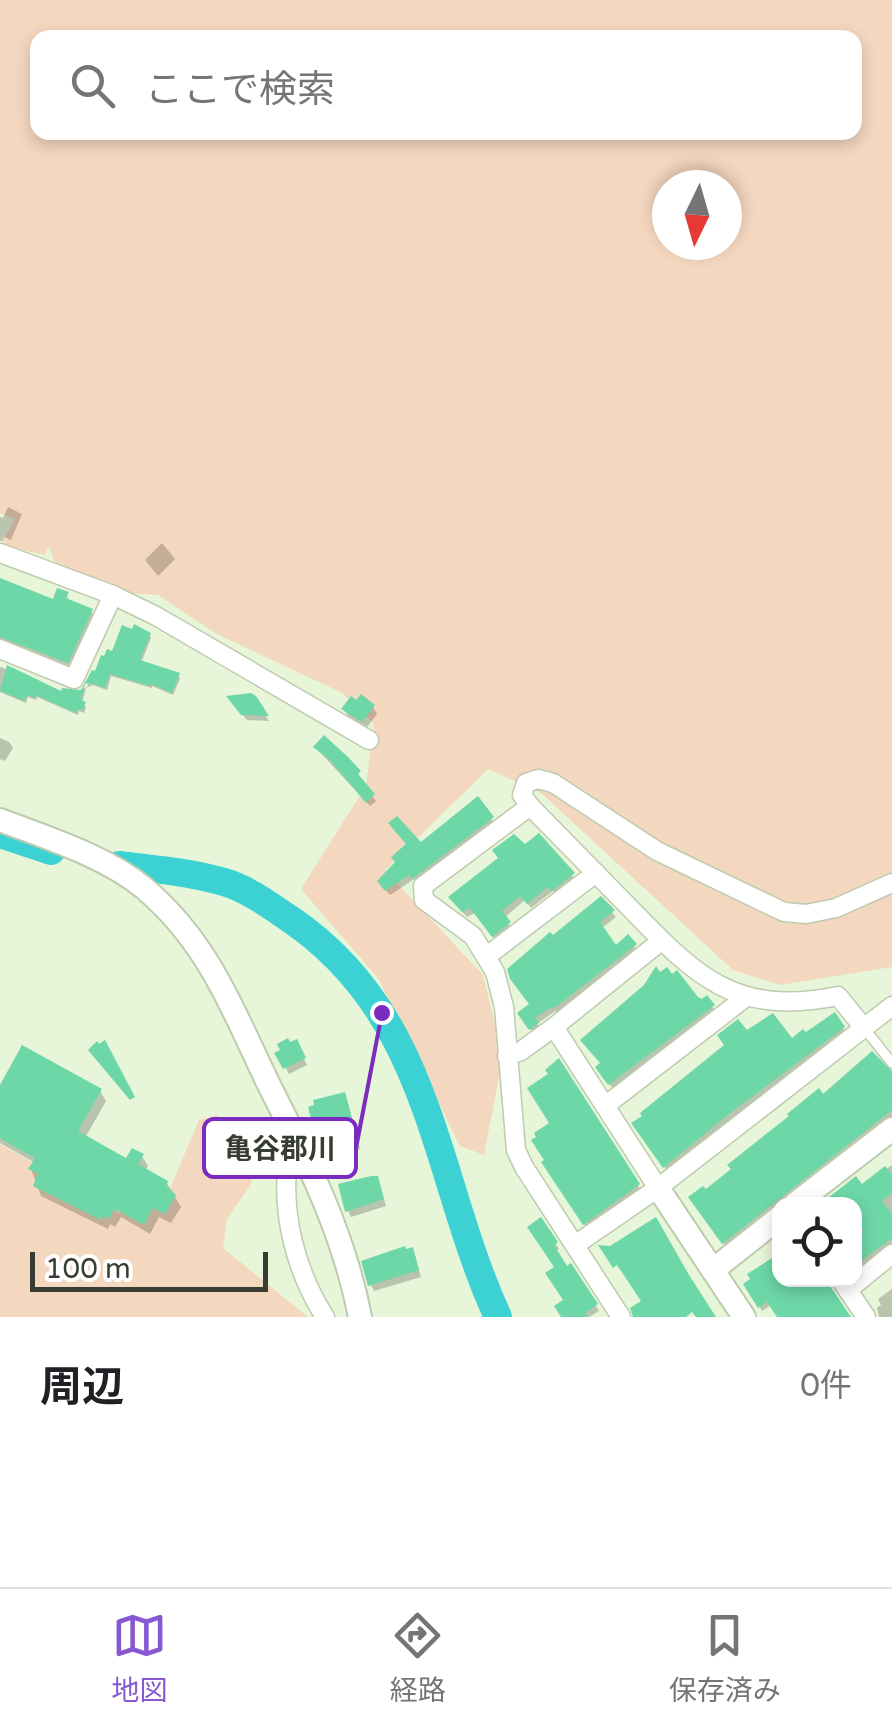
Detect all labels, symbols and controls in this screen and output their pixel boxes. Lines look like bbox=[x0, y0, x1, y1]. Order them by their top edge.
search box bbox=[30, 30, 862, 140]
icon: search bbox=[65, 58, 120, 113]
text: ここで検索 bbox=[145, 67, 335, 113]
north arrow bbox=[652, 170, 742, 260]
callout: 亀谷郡川 bbox=[204, 1119, 356, 1177]
text: 亀谷郡川 bbox=[224, 1132, 336, 1166]
map controls bbox=[772, 1197, 862, 1287]
button: locate bbox=[772, 1197, 862, 1287]
scale bar bbox=[30, 1247, 268, 1292]
text: 100 m bbox=[45, 1252, 131, 1286]
text: 周辺 bbox=[40, 1362, 124, 1413]
text: 0件 bbox=[800, 1367, 852, 1405]
tab: 地図 bbox=[111, 1608, 167, 1708]
tab: 経路 bbox=[390, 1608, 446, 1708]
tab: 保存済み bbox=[669, 1608, 781, 1708]

